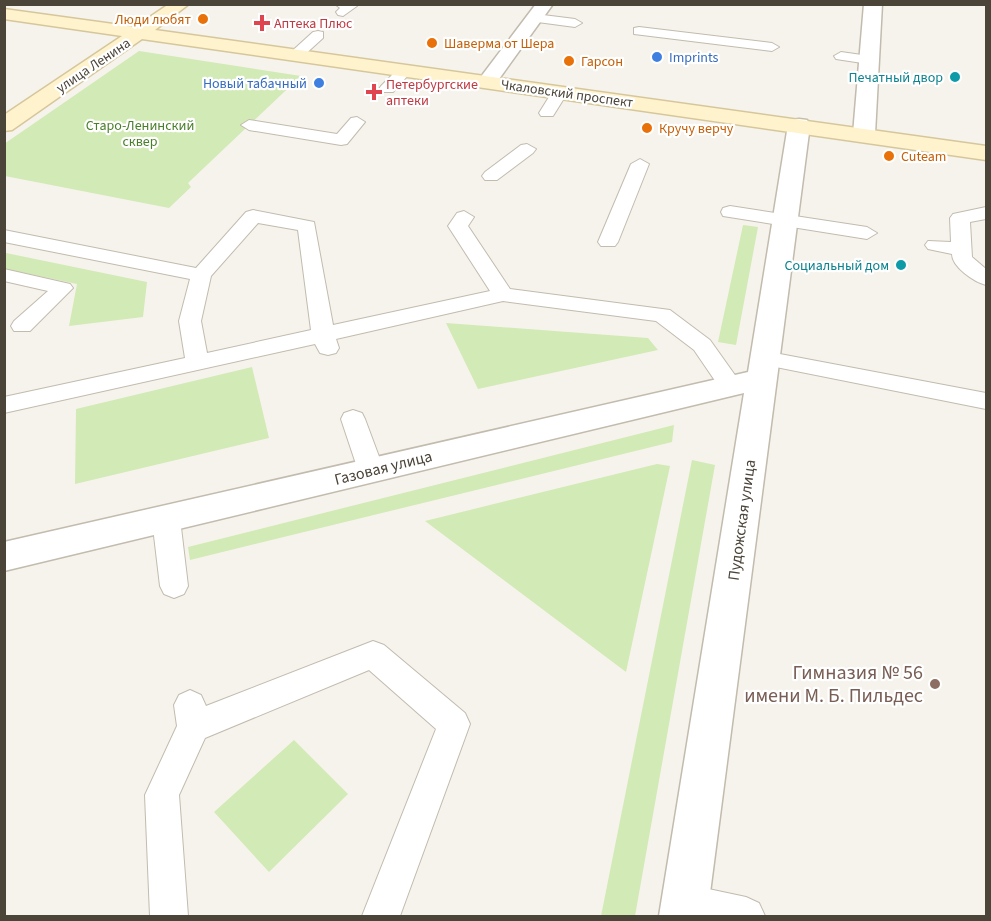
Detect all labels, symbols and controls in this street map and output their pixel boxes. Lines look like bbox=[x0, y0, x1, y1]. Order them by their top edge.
place label: Люди любят bbox=[115, 10, 192, 30]
marker: Люди любят bbox=[196, 12, 210, 26]
place label: Аптека Плюс bbox=[274, 14, 353, 34]
marker: Аптека Плюс bbox=[255, 16, 269, 30]
street label: улица Ленина bbox=[52, 34, 135, 98]
place label: Шаверма от Шера bbox=[444, 34, 554, 54]
marker: Шаверма от Шера bbox=[425, 36, 439, 50]
place label: Imprints bbox=[669, 48, 719, 68]
marker: Imprints bbox=[650, 50, 664, 64]
place label: Гарсон bbox=[581, 52, 623, 72]
marker: Гарсон bbox=[562, 54, 576, 68]
place label: Печатный двор bbox=[849, 68, 943, 88]
marker: Печатный двор bbox=[948, 70, 962, 84]
place label: Новый табачный bbox=[203, 74, 307, 94]
place label: Петербургские аптеки bbox=[386, 75, 478, 111]
street label: Чкаловский проспект bbox=[499, 75, 635, 113]
marker: Новый табачный bbox=[312, 76, 326, 90]
marker: Петербургские аптеки bbox=[367, 85, 381, 99]
park label: Старо-Ленинский сквер bbox=[86, 116, 194, 152]
place label: Кручу верчу bbox=[659, 119, 734, 139]
marker: Кручу верчу bbox=[640, 121, 654, 135]
place label: Cuteam bbox=[901, 147, 946, 167]
marker: Cuteam bbox=[882, 149, 896, 163]
place label: Социальный дом bbox=[784, 256, 889, 276]
marker: Социальный дом bbox=[894, 258, 908, 272]
street label: Газовая улица bbox=[332, 445, 434, 491]
street label: Пудожская улица bbox=[723, 458, 761, 582]
place label: Гимназия № 56 имени М. Б. Пильдес bbox=[744, 659, 923, 710]
marker: Гимназия № 56 имени М. Б. Пильдес bbox=[928, 677, 942, 691]

